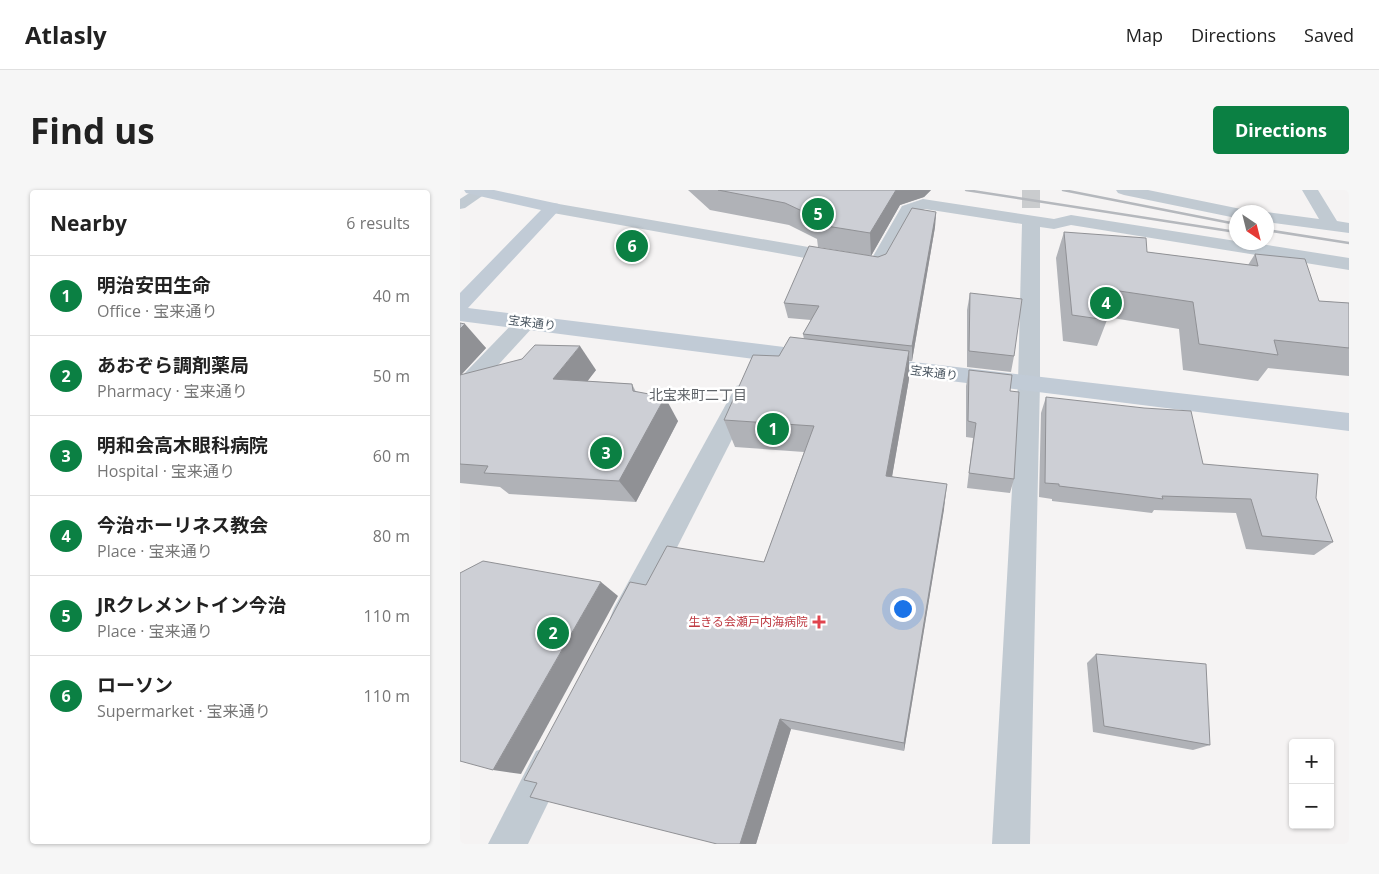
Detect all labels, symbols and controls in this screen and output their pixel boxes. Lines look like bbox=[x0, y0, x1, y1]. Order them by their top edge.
text: Atlasly bbox=[25, 18, 107, 51]
text: Map bbox=[1126, 23, 1163, 47]
text: Directions bbox=[1191, 23, 1276, 47]
text: Saved bbox=[1304, 23, 1354, 47]
button: Directions bbox=[1213, 106, 1349, 154]
text: Find us bbox=[30, 107, 155, 154]
pin: 5 bbox=[802, 195, 834, 233]
north arrow bbox=[1229, 205, 1274, 250]
text: Nearby bbox=[50, 209, 127, 237]
text: 6 results bbox=[346, 212, 410, 234]
pin: 6 bbox=[616, 227, 648, 265]
text: 明治安田生命 bbox=[97, 272, 211, 298]
pin: 4 bbox=[1090, 284, 1122, 322]
text: 1 bbox=[61, 285, 71, 307]
text: 40 m bbox=[373, 285, 410, 307]
text: Office · 宝来通り bbox=[97, 300, 217, 322]
street label: 宝来通り bbox=[507, 311, 557, 334]
text: あおぞら調剤薬局 bbox=[97, 352, 249, 378]
street label: 宝来通り bbox=[909, 361, 959, 384]
text: 2 bbox=[61, 365, 71, 387]
text: 50 m bbox=[373, 365, 410, 387]
text: Pharmacy · 宝来通り bbox=[97, 380, 248, 402]
district label: 北宝来町二丁目 bbox=[649, 385, 747, 404]
pin: 1 bbox=[757, 410, 789, 448]
text: 明和会高木眼科病院 bbox=[97, 432, 268, 458]
pin: 3 bbox=[590, 434, 622, 472]
text: 3 bbox=[61, 445, 71, 467]
text: 60 m bbox=[373, 445, 410, 467]
text: Hospital · 宝来通り bbox=[97, 460, 235, 482]
text: 今治ホーリネス教会 bbox=[97, 512, 268, 538]
text: 4 bbox=[61, 525, 71, 547]
text: 80 m bbox=[373, 525, 410, 547]
text: Place · 宝来通り bbox=[97, 540, 213, 562]
text: JRクレメントイン今治 bbox=[97, 592, 287, 618]
your location bbox=[890, 596, 916, 622]
text: 5 bbox=[61, 605, 71, 627]
text: 110 m bbox=[364, 605, 410, 627]
place label: 生きる会瀬戸内海病院 bbox=[688, 613, 808, 630]
pin: 2 bbox=[537, 614, 569, 652]
marker: 生きる会瀬戸内海病院 bbox=[812, 615, 826, 629]
text: Place · 宝来通り bbox=[97, 620, 213, 642]
text: ローソン bbox=[97, 672, 173, 698]
text: 6 bbox=[61, 685, 71, 707]
text: 110 m bbox=[364, 685, 410, 707]
text: Supermarket · 宝来通り bbox=[97, 700, 271, 722]
map controls bbox=[1289, 739, 1334, 829]
button: + bbox=[1289, 739, 1334, 784]
button: − bbox=[1289, 784, 1334, 829]

